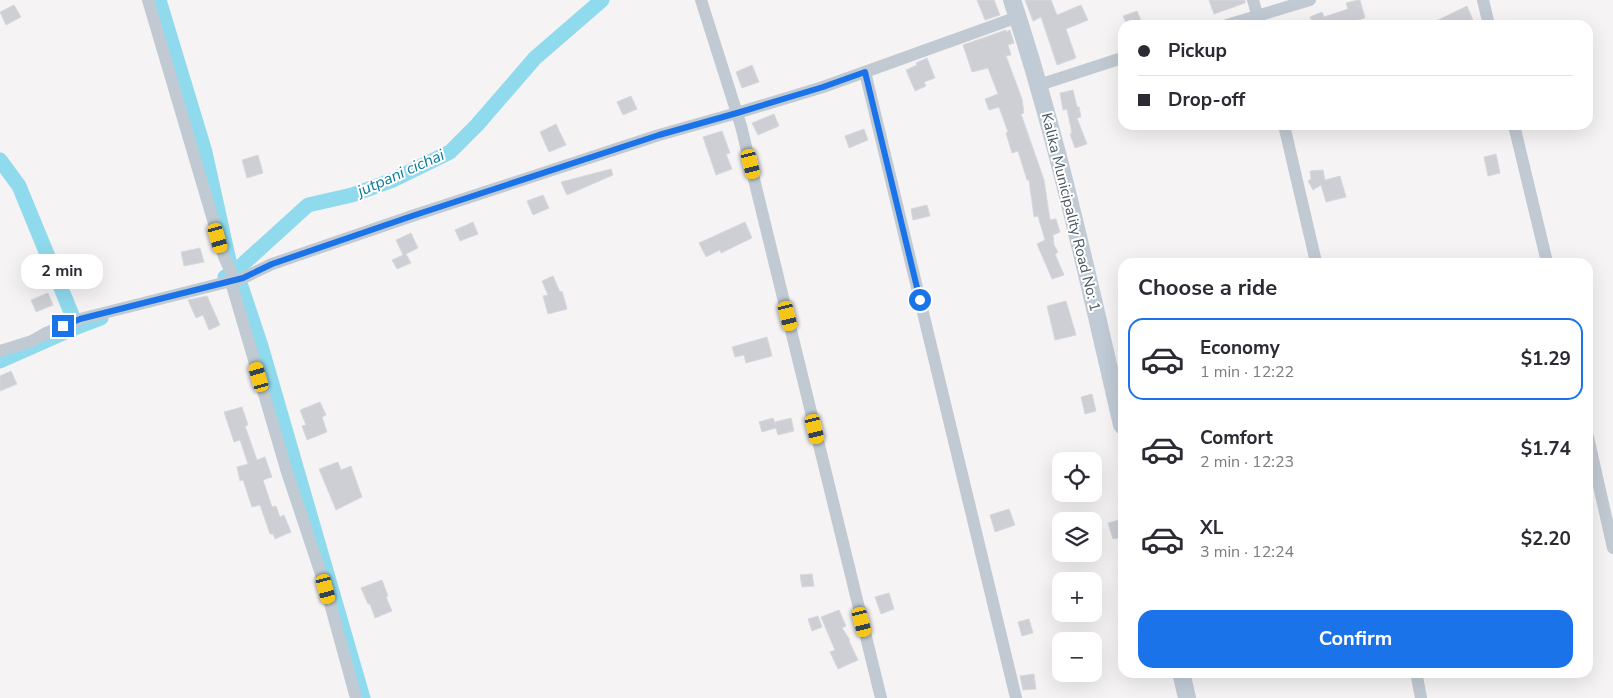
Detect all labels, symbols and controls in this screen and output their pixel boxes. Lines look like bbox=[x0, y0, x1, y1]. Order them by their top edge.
text: Pickup bbox=[1168, 38, 1227, 64]
text: Drop-off bbox=[1168, 87, 1245, 113]
street label: Kalika Municipality Road No: 1 bbox=[1037, 111, 1105, 313]
water label: jutpani cichai bbox=[352, 144, 448, 203]
car bbox=[740, 148, 761, 180]
car bbox=[206, 222, 229, 254]
callout: 2 min bbox=[22, 254, 104, 288]
text: 2 min bbox=[41, 260, 83, 282]
text: Choose a ride bbox=[1138, 273, 1277, 303]
route start bbox=[909, 289, 931, 311]
car bbox=[777, 300, 798, 332]
route end bbox=[52, 315, 74, 337]
text: Economy bbox=[1200, 335, 1280, 361]
icon: car bbox=[1140, 337, 1185, 382]
text: $1.29 bbox=[1521, 346, 1571, 372]
car bbox=[247, 361, 270, 393]
text: 1 min · 12:22 bbox=[1200, 361, 1294, 383]
car bbox=[804, 413, 825, 445]
text: Comfort bbox=[1200, 425, 1273, 451]
icon: car bbox=[1140, 427, 1185, 472]
text: $1.74 bbox=[1521, 436, 1571, 462]
text: 2 min · 12:23 bbox=[1200, 451, 1294, 473]
map controls bbox=[1052, 452, 1102, 682]
button: locate bbox=[1052, 452, 1102, 502]
button: layers bbox=[1052, 512, 1102, 562]
text: XL bbox=[1200, 515, 1223, 541]
icon: car bbox=[1140, 517, 1185, 562]
text: $2.20 bbox=[1521, 526, 1571, 552]
text: 3 min · 12:24 bbox=[1200, 541, 1294, 563]
button: + bbox=[1052, 572, 1102, 622]
car bbox=[314, 573, 337, 605]
car bbox=[851, 606, 872, 638]
button: Confirm bbox=[1138, 610, 1573, 668]
button: − bbox=[1052, 632, 1102, 682]

